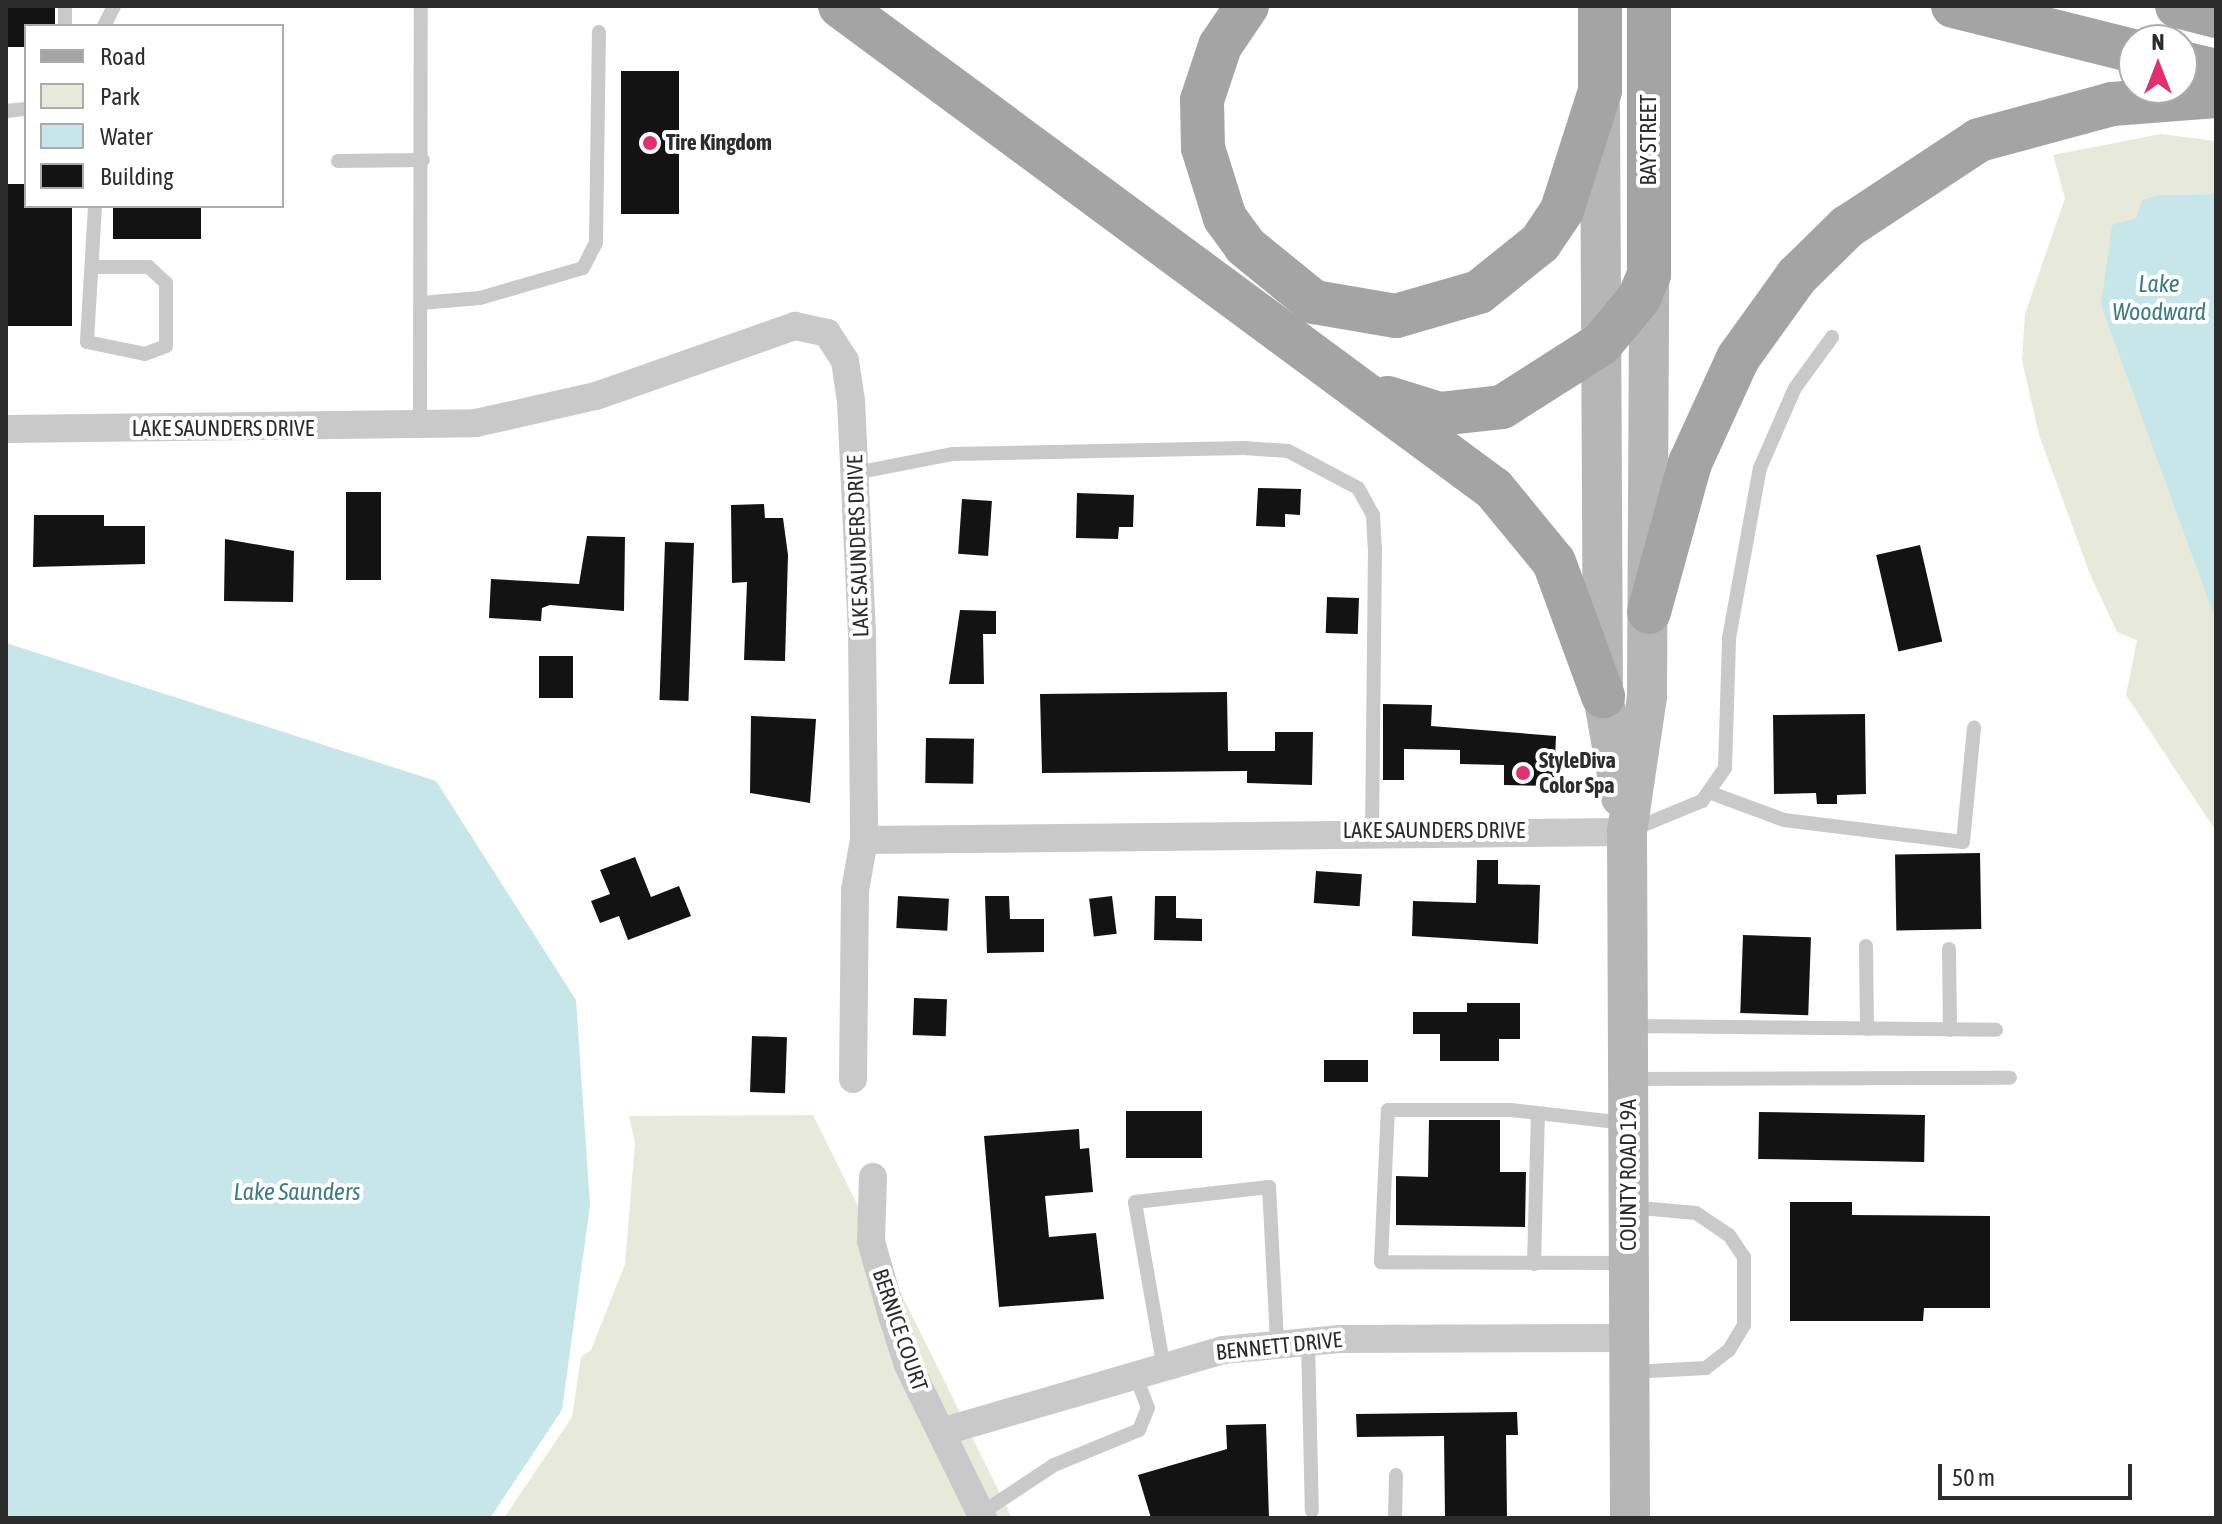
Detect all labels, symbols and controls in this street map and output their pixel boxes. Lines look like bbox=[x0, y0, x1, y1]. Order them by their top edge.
legend bbox=[24, 24, 284, 208]
north arrow bbox=[2118, 24, 2198, 104]
text: N bbox=[2152, 29, 2164, 55]
text: Road bbox=[100, 43, 146, 70]
text: Park bbox=[100, 83, 140, 110]
street label: BAY STREET bbox=[1636, 94, 1662, 186]
text: Water bbox=[100, 123, 153, 150]
place label: Tire Kingdom bbox=[666, 130, 772, 156]
marker: Tire Kingdom bbox=[641, 134, 659, 152]
text: Building bbox=[100, 163, 173, 190]
water label: Lake Woodward bbox=[2112, 270, 2206, 326]
street label: LAKE SAUNDERS DRIVE bbox=[132, 416, 314, 442]
street label: LAKE SAUNDERS DRIVE bbox=[842, 454, 874, 638]
place label: StyleDiva Color Spa bbox=[1539, 747, 1616, 798]
marker: StyleDiva Color Spa bbox=[1514, 764, 1532, 782]
street label: LAKE SAUNDERS DRIVE bbox=[1343, 818, 1525, 844]
street label: COUNTY ROAD 19A bbox=[1616, 1099, 1642, 1251]
water label: Lake Saunders bbox=[233, 1178, 361, 1206]
street label: BERNICE COURT bbox=[867, 1265, 933, 1395]
street label: BENNETT DRIVE bbox=[1215, 1326, 1343, 1366]
scale bar bbox=[1942, 1448, 2136, 1498]
text: 50 m bbox=[1952, 1464, 1995, 1491]

